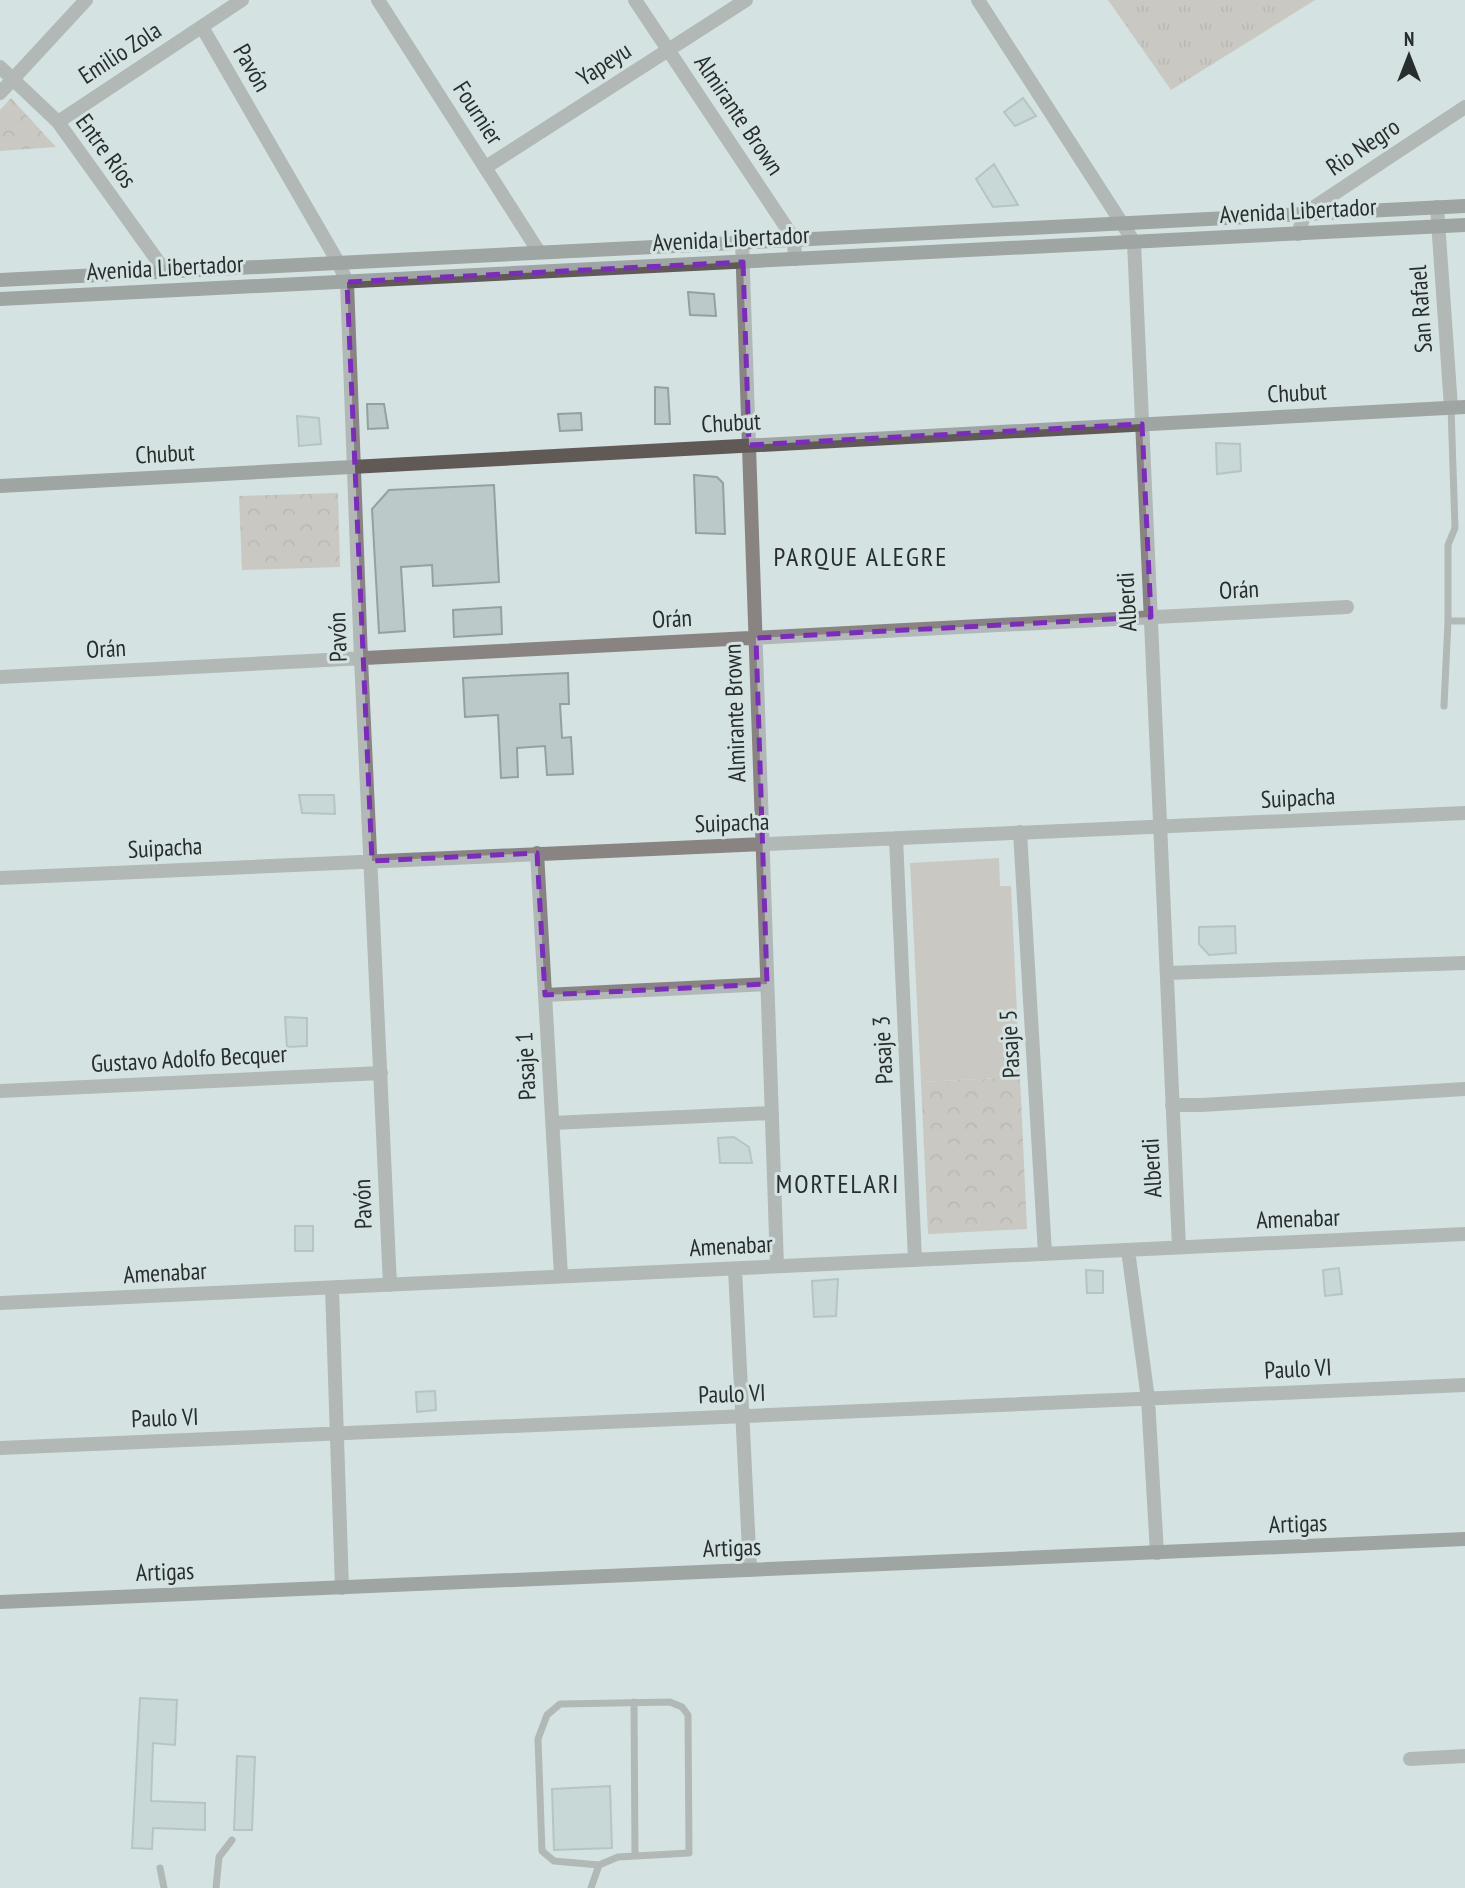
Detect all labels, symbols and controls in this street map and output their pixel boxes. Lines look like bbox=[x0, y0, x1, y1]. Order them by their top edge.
street label: Emilio Zola bbox=[73, 14, 167, 91]
north arrow bbox=[1374, 21, 1444, 91]
text: N bbox=[1404, 27, 1414, 51]
street label: Yapeyu bbox=[571, 35, 637, 93]
street label: Pavón bbox=[227, 38, 278, 97]
street label: Almirante Brown bbox=[688, 49, 791, 181]
street label: Fournier bbox=[446, 75, 511, 151]
street label: Entre Ríos bbox=[69, 108, 144, 194]
street label: Rio Negro bbox=[1320, 111, 1405, 182]
street label: Avenida Libertador bbox=[1219, 191, 1378, 230]
street label: Avenida Libertador bbox=[652, 219, 811, 258]
street label: Avenida Libertador bbox=[86, 248, 245, 287]
street label: San Rafael bbox=[1402, 264, 1439, 354]
street label: Chubut bbox=[1267, 375, 1328, 410]
street label: Chubut bbox=[701, 405, 762, 440]
street label: Chubut bbox=[135, 436, 196, 471]
district label: PARQUE ALEGRE bbox=[774, 540, 948, 573]
street label: Alberdi bbox=[1109, 572, 1144, 633]
street label: Orán bbox=[1218, 573, 1260, 606]
street label: Orán bbox=[651, 602, 693, 635]
street label: Pavón bbox=[321, 611, 354, 663]
street label: Orán bbox=[85, 632, 127, 665]
street label: Almirante Brown bbox=[717, 643, 752, 783]
street label: Suipacha bbox=[1260, 780, 1336, 815]
street label: Suipacha bbox=[694, 806, 770, 839]
street label: Suipacha bbox=[127, 830, 203, 865]
street label: Pasaje 5 bbox=[992, 1009, 1027, 1079]
street label: Pasaje 3 bbox=[865, 1015, 900, 1085]
street label: Pasaje 1 bbox=[508, 1031, 543, 1101]
street label: Gustavo Adolfo Becquer bbox=[90, 1038, 288, 1079]
street label: Alberdi bbox=[1134, 1138, 1169, 1199]
district label: MORTELARI bbox=[776, 1167, 900, 1200]
street label: Pavón bbox=[346, 1178, 379, 1230]
street label: Amenabar bbox=[1256, 1202, 1341, 1235]
street label: Amenabar bbox=[688, 1228, 774, 1263]
street label: Amenabar bbox=[122, 1255, 208, 1290]
street label: Paulo VI bbox=[1264, 1351, 1332, 1386]
street label: Paulo VI bbox=[698, 1377, 766, 1410]
street label: Paulo VI bbox=[131, 1401, 199, 1434]
street label: Artigas bbox=[1268, 1507, 1328, 1540]
street label: Artigas bbox=[702, 1531, 762, 1564]
street label: Artigas bbox=[135, 1555, 195, 1588]

